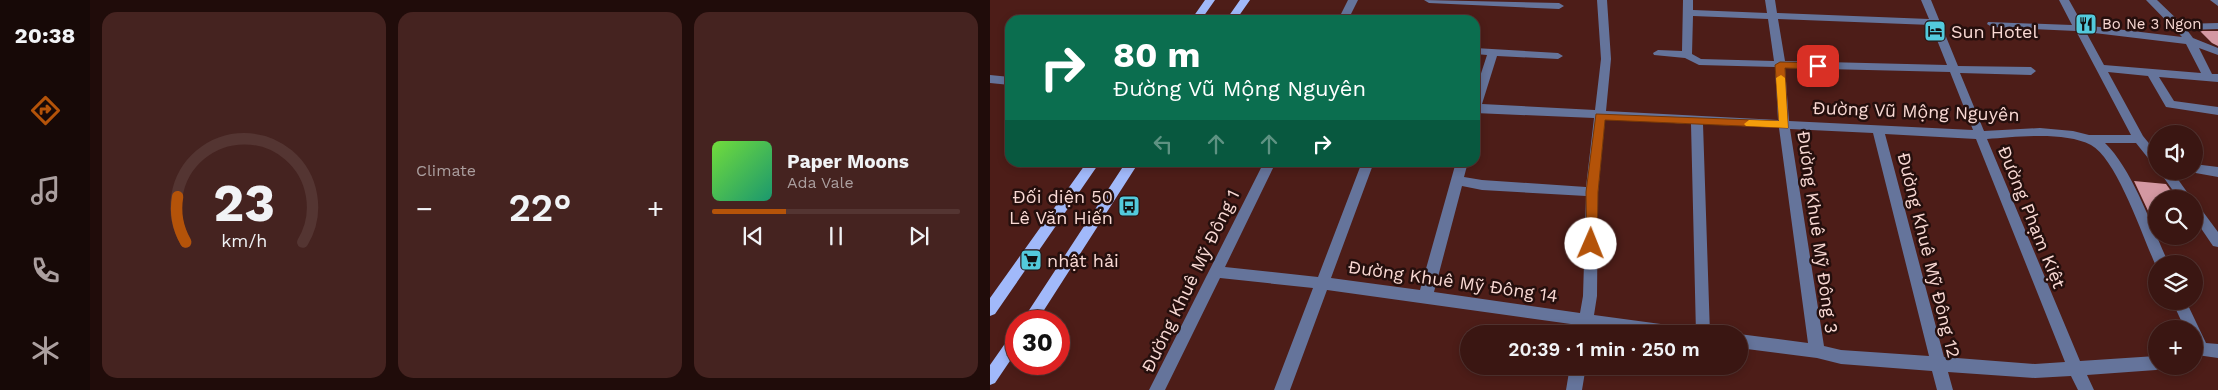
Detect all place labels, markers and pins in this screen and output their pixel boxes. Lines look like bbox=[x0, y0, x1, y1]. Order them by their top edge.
restaurant icon: Bo Ne 3 Ngon bbox=[2074, 12, 2098, 36]
place label: Bo Ne 3 Ngon bbox=[2102, 15, 2202, 33]
hotel icon: Sun Hotel bbox=[1923, 19, 1947, 43]
place label: Sun Hotel bbox=[1951, 21, 2038, 42]
pin bbox=[1797, 45, 1839, 87]
place label: Đối diện 50 Lê Văn Hiến bbox=[1009, 186, 1113, 228]
bus stop icon: Đối diện 50 Lê Văn Hiến bbox=[1117, 194, 1141, 218]
supermarket icon: nhật hải bbox=[1019, 248, 1043, 272]
place label: nhật hải bbox=[1047, 250, 1119, 271]

